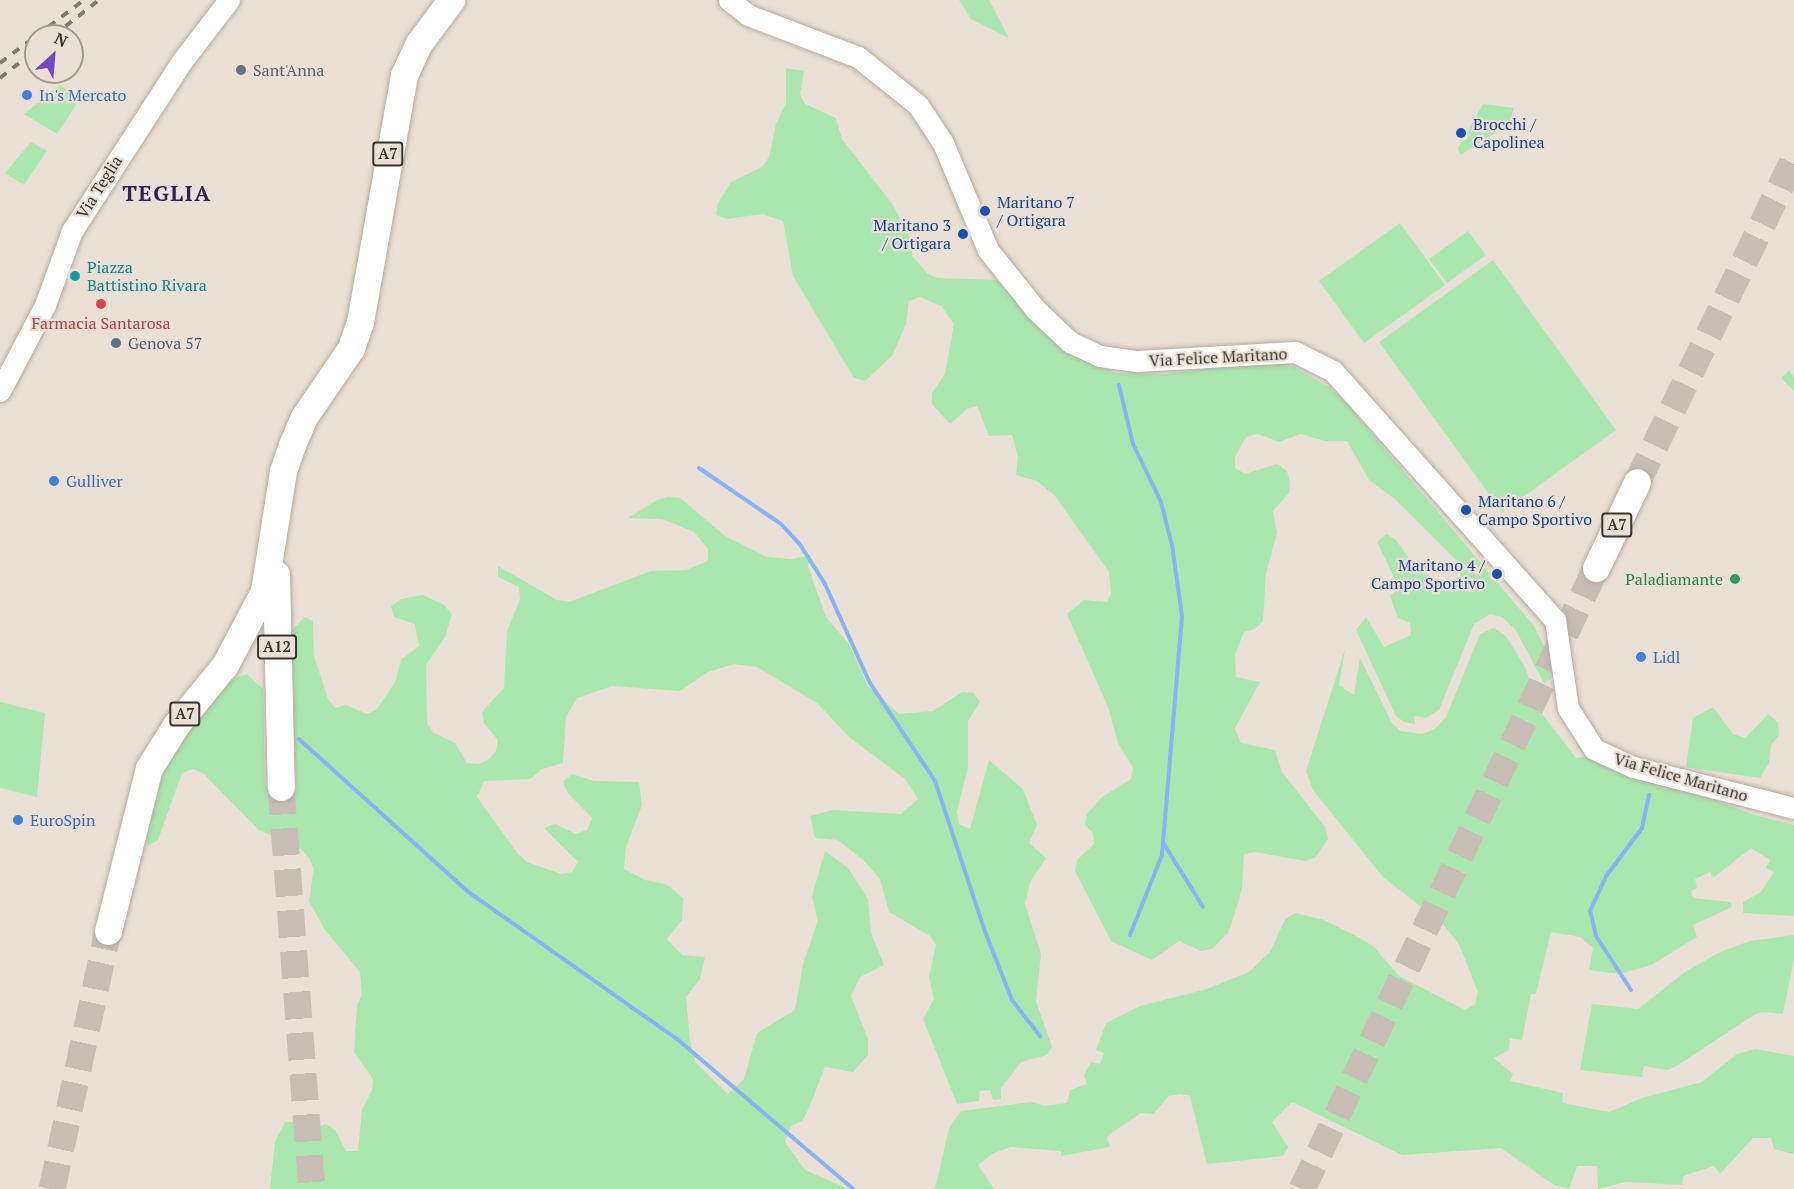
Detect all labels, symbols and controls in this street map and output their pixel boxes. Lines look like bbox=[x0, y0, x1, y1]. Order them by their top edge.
north arrow bbox=[24, 24, 84, 84]
text: N bbox=[51, 27, 71, 52]
place label: Sant'Anna bbox=[253, 60, 324, 80]
marker: Sant'Anna bbox=[234, 63, 248, 77]
place label: In's Mercato bbox=[39, 85, 126, 105]
marker: In's Mercato bbox=[20, 88, 34, 102]
place label: Brocchi / Capolinea bbox=[1473, 114, 1545, 152]
marker: Brocchi / Capolinea bbox=[1454, 126, 1468, 140]
road number: A7 bbox=[372, 142, 404, 166]
street label: Via Teglia bbox=[72, 152, 126, 222]
district label: TEGLIA bbox=[122, 180, 212, 206]
place label: Maritano 7 / Ortigara bbox=[997, 192, 1075, 230]
marker: Maritano 7 / Ortigara bbox=[978, 204, 992, 218]
place label: Maritano 3 / Ortigara bbox=[873, 215, 951, 253]
marker: Maritano 3 / Ortigara bbox=[956, 227, 970, 241]
place label: Piazza Battistino Rivara bbox=[87, 257, 207, 295]
marker: Piazza Battistino Rivara bbox=[68, 269, 82, 283]
marker: Farmacia Santarosa bbox=[94, 297, 108, 311]
place label: Farmacia Santarosa bbox=[31, 313, 171, 333]
place label: Genova 57 bbox=[128, 333, 202, 353]
marker: Genova 57 bbox=[109, 336, 123, 350]
street label: Via Felice Maritano bbox=[1148, 344, 1288, 370]
place label: Gulliver bbox=[66, 471, 123, 491]
marker: Gulliver bbox=[47, 474, 61, 488]
place label: Maritano 6 / Campo Sportivo bbox=[1478, 491, 1592, 529]
marker: Maritano 6 / Campo Sportivo bbox=[1459, 503, 1473, 517]
road number: A7 bbox=[1600, 513, 1634, 537]
place label: Maritano 4 / Campo Sportivo bbox=[1371, 555, 1485, 593]
marker: Maritano 4 / Campo Sportivo bbox=[1490, 567, 1504, 581]
place label: Paladiamante bbox=[1625, 569, 1723, 589]
marker: Paladiamante bbox=[1728, 572, 1742, 586]
road number: A12 bbox=[256, 635, 298, 659]
place label: Lidl bbox=[1653, 647, 1680, 667]
marker: Lidl bbox=[1634, 650, 1648, 664]
road number: A7 bbox=[168, 702, 201, 726]
street label: Via Felice Maritano bbox=[1612, 749, 1750, 805]
place label: EuroSpin bbox=[30, 810, 95, 830]
marker: EuroSpin bbox=[11, 813, 25, 827]

